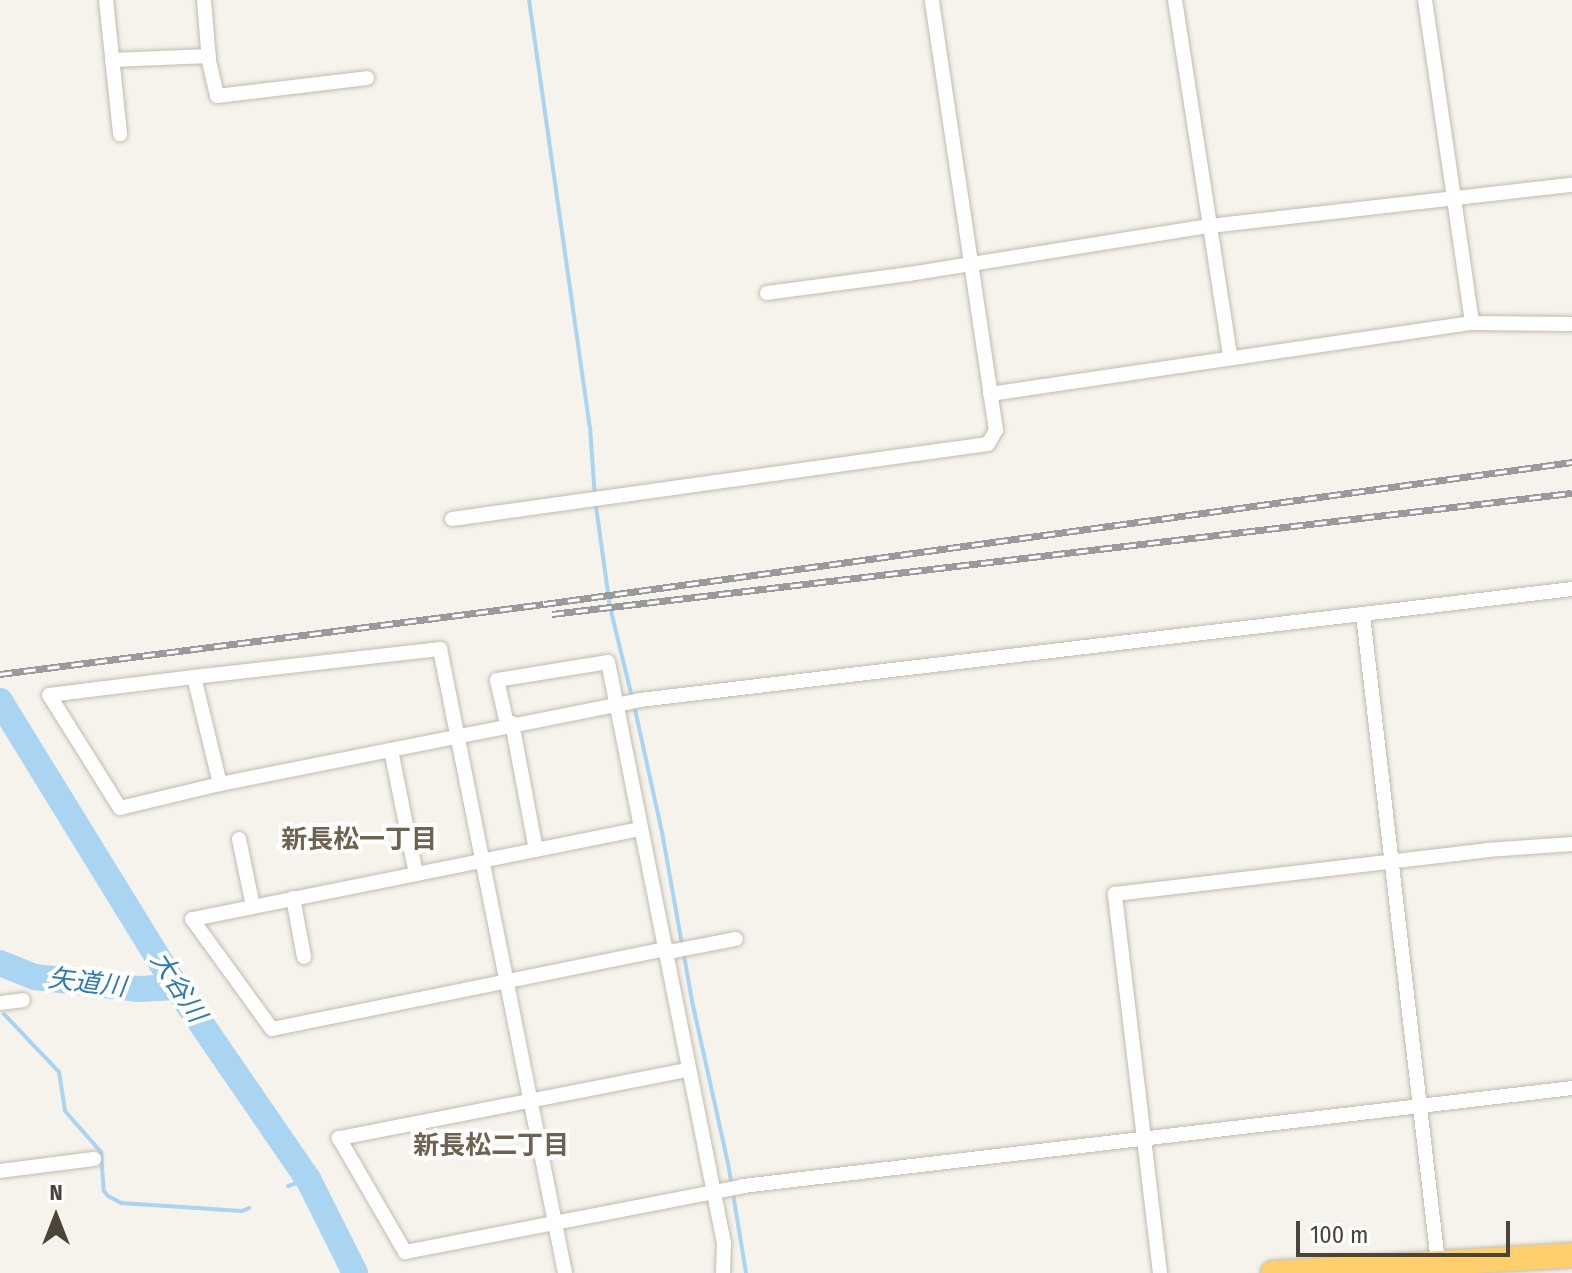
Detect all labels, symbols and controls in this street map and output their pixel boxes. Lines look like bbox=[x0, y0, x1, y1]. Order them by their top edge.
district label: 新長松一丁目 bbox=[281, 824, 437, 856]
water label: 大谷川 bbox=[144, 946, 212, 1028]
water label: 矢道川 bbox=[46, 963, 128, 1003]
district label: 新長松二丁目 bbox=[413, 1130, 569, 1162]
north arrow bbox=[16, 1177, 96, 1257]
text: N bbox=[49, 1179, 63, 1206]
scale bar bbox=[1300, 1205, 1514, 1255]
text: 100 m bbox=[1310, 1221, 1368, 1249]

